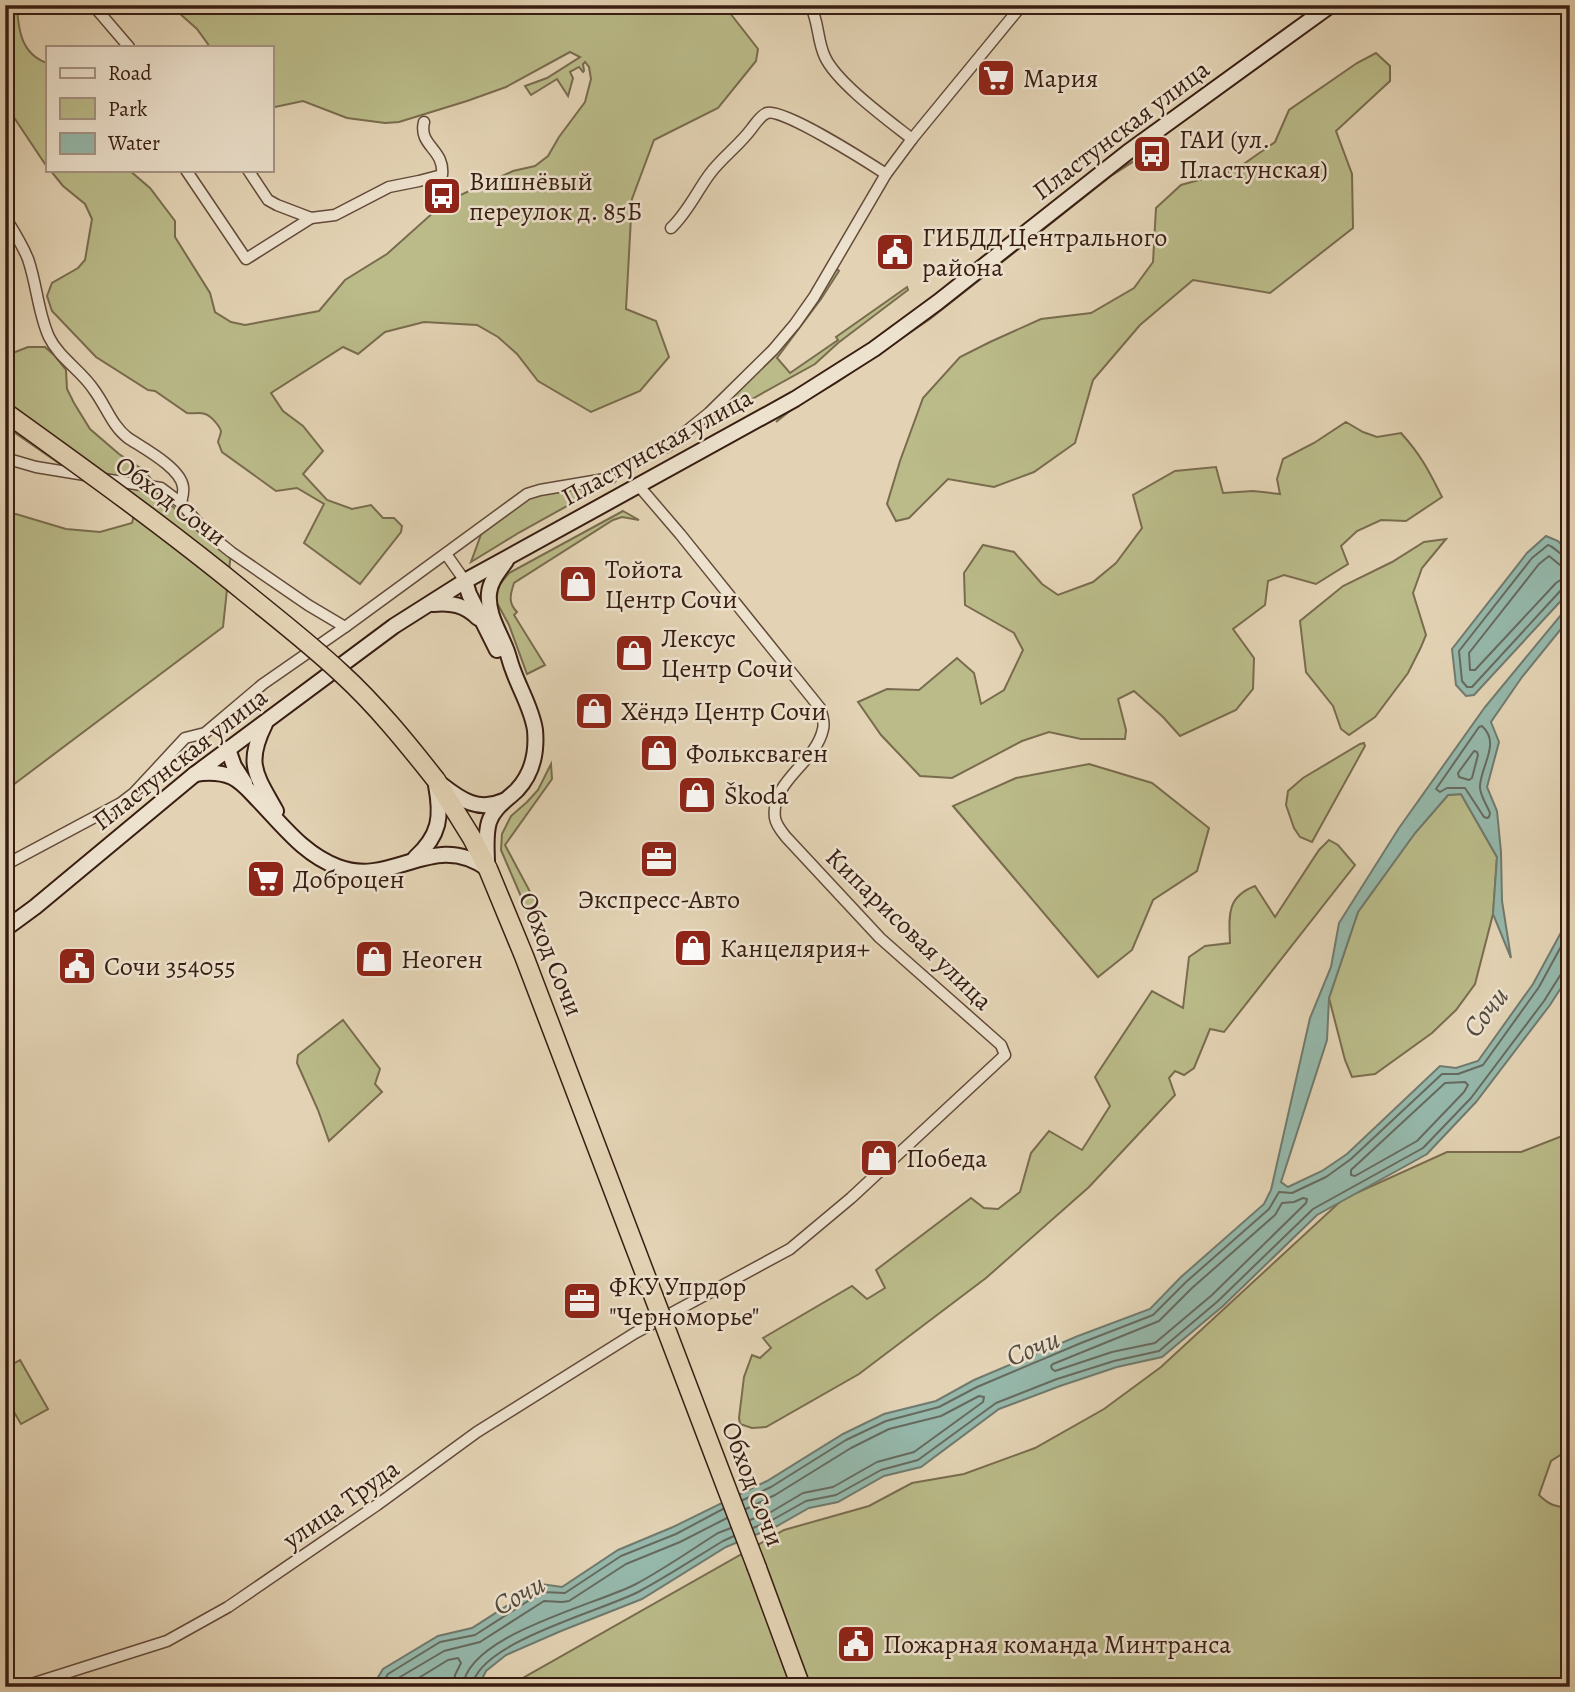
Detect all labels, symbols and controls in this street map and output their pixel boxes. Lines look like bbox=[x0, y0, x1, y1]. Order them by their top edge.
legend bbox=[46, 46, 273, 172]
street label: Пластунская улица bbox=[1025, 52, 1217, 208]
supermarket icon: Мария bbox=[975, 57, 1017, 99]
text: Road bbox=[108, 59, 152, 87]
place label: Мария bbox=[1023, 61, 1098, 96]
text: Park bbox=[108, 95, 148, 123]
place label: ГАИ (ул. Пластунская) bbox=[1179, 122, 1328, 187]
text: Water bbox=[107, 129, 160, 157]
bus stop icon: ГАИ (ул. Пластунская) bbox=[1131, 133, 1173, 175]
place label: Вишнёвый переулок д. 85Б bbox=[469, 164, 642, 229]
bus stop icon: Вишнёвый переулок д. 85Б bbox=[421, 175, 463, 217]
place label: ГИБДД Центрального района bbox=[922, 220, 1168, 285]
public building icon: ГИБДД Центрального района bbox=[874, 231, 916, 273]
street label: Пластунская улица bbox=[555, 380, 759, 514]
street label: Обход Сочи bbox=[108, 448, 234, 554]
place label: Тойота Центр Сочи bbox=[605, 552, 737, 617]
shop icon: Тойота Центр Сочи bbox=[557, 563, 599, 605]
place label: Лексус Центр Сочи bbox=[661, 621, 793, 686]
shop icon: Лексус Центр Сочи bbox=[613, 632, 655, 674]
street label: Пластунская улица bbox=[85, 680, 275, 838]
shop icon: Хёндэ Центр Сочи bbox=[573, 690, 615, 732]
place label: Хёндэ Центр Сочи bbox=[621, 694, 827, 729]
shop icon: Фольксваген bbox=[638, 732, 680, 774]
place label: Фольксваген bbox=[686, 736, 828, 771]
shop icon: Škoda bbox=[676, 774, 718, 816]
place label: Škoda bbox=[724, 778, 789, 813]
office icon: Экспресс-Авто bbox=[638, 838, 680, 880]
street label: Кипарисовая улица bbox=[818, 840, 1000, 1018]
supermarket icon: Доброцен bbox=[245, 858, 287, 900]
place label: Доброцен bbox=[293, 862, 405, 897]
place label: Экспресс-Авто bbox=[578, 882, 740, 917]
street label: Обход Сочи bbox=[510, 887, 592, 1021]
shop icon: Канцелярия+ bbox=[672, 927, 714, 969]
place label: Канцелярия+ bbox=[720, 931, 870, 966]
shop icon: Неоген bbox=[353, 938, 395, 980]
place label: Неоген bbox=[401, 942, 483, 977]
public building icon: Сочи 354055 bbox=[56, 945, 98, 987]
place label: Сочи 354055 bbox=[104, 949, 236, 984]
water label: Сочи bbox=[1454, 979, 1518, 1045]
shop icon: Победа bbox=[858, 1137, 900, 1179]
place label: Победа bbox=[906, 1141, 987, 1176]
place label: ФКУ Упрдор "Черноморье" bbox=[609, 1269, 760, 1334]
office icon: ФКУ Упрдор "Черноморье" bbox=[561, 1280, 603, 1322]
water label: Сочи bbox=[1001, 1320, 1065, 1376]
street label: Обход Сочи bbox=[713, 1417, 793, 1551]
street label: улица Труда bbox=[275, 1451, 406, 1558]
water label: Сочи bbox=[486, 1565, 552, 1625]
public building icon: Пожарная команда Минтранса bbox=[835, 1623, 877, 1665]
place label: Пожарная команда Минтранса bbox=[883, 1627, 1231, 1662]

